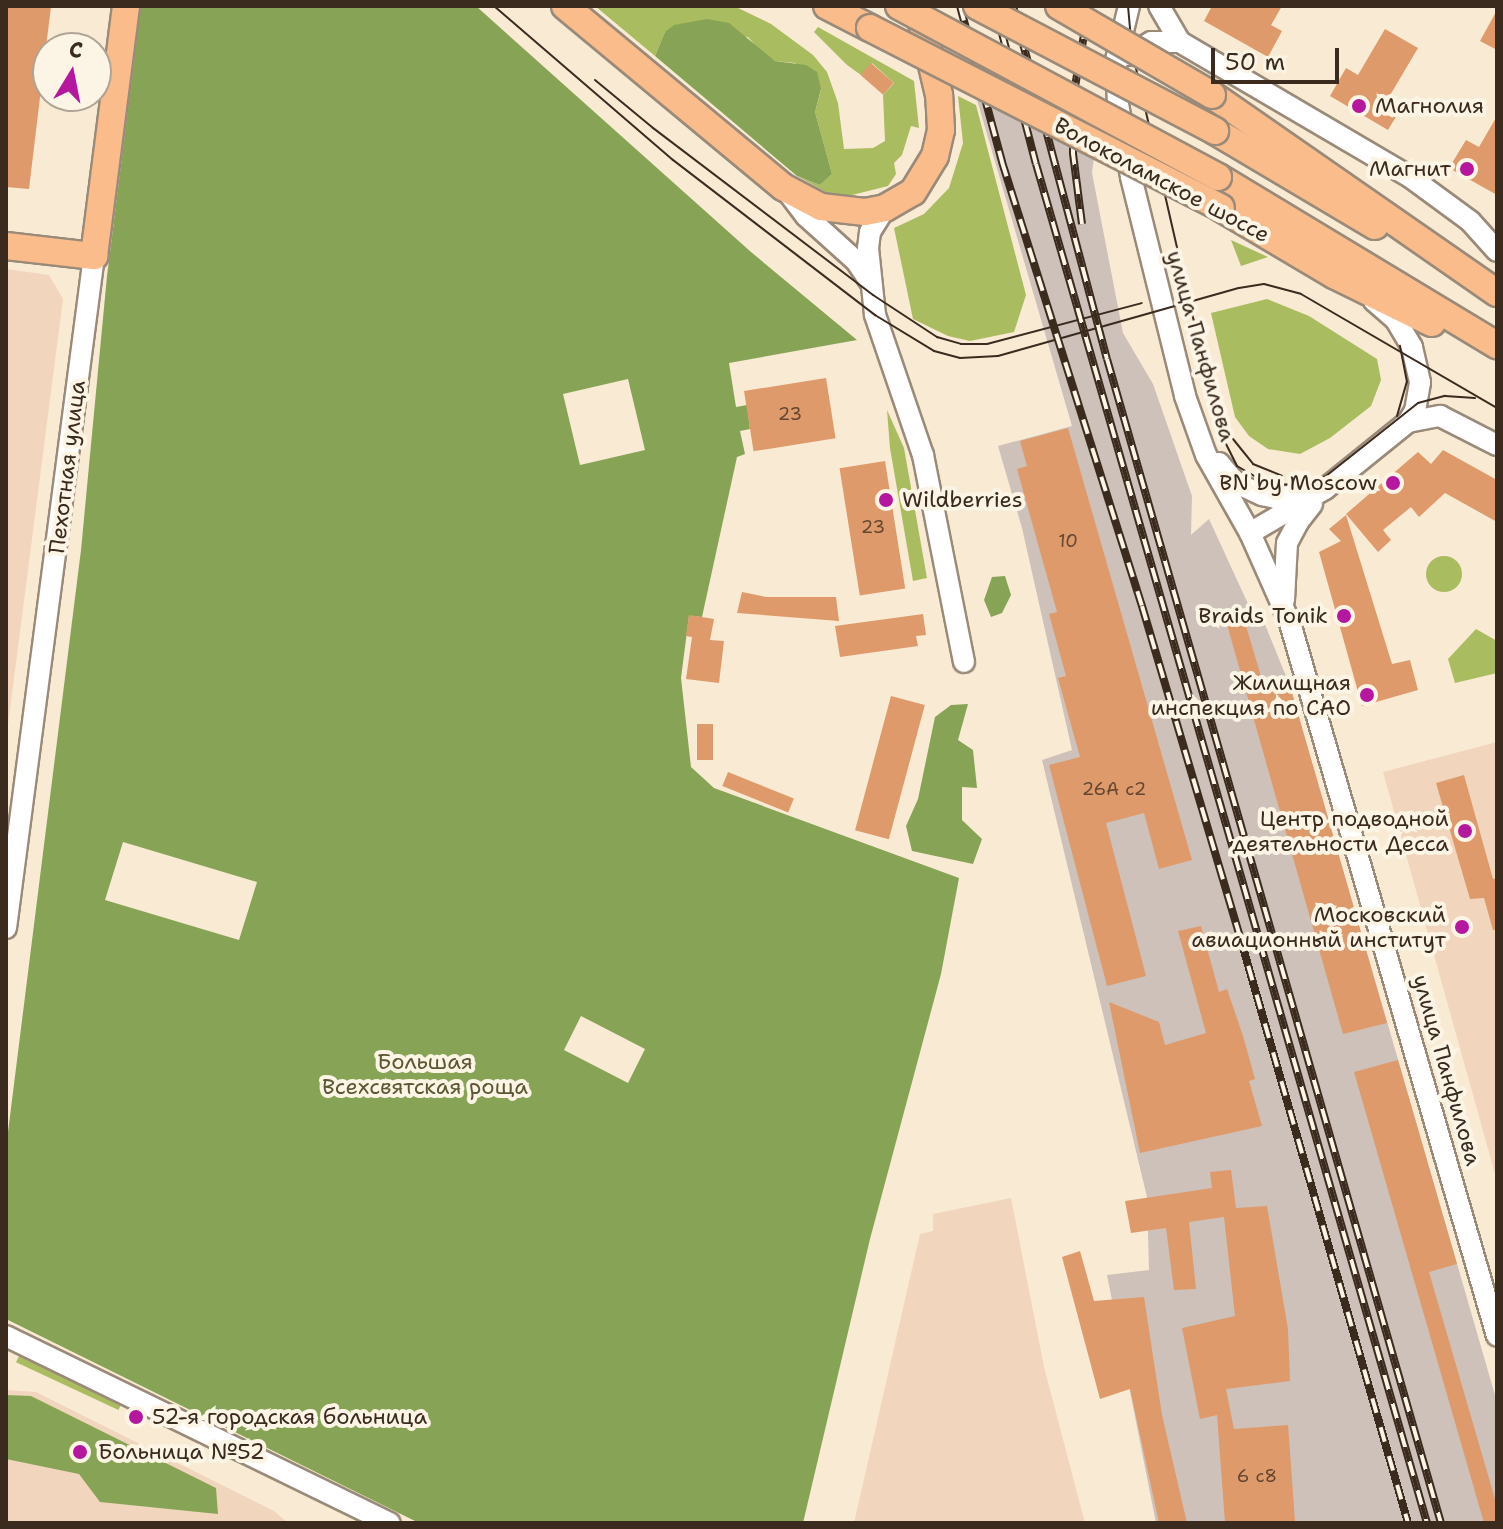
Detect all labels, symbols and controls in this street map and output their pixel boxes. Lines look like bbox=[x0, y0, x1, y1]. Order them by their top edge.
north arrow bbox=[32, 32, 112, 112]
scale bar bbox=[1215, 32, 1343, 82]
text: С bbox=[67, 34, 85, 65]
text: 50 m bbox=[1225, 46, 1285, 78]
place label: Магнолия bbox=[1375, 93, 1484, 119]
marker: Магнолия bbox=[1350, 97, 1368, 115]
street label: Волоколамское шоссе bbox=[1050, 112, 1274, 248]
place label: Магнит bbox=[1369, 156, 1451, 182]
marker: Магнит bbox=[1458, 160, 1476, 178]
street label: улица Панфилова bbox=[1161, 248, 1241, 444]
street label: Пехотная улица bbox=[43, 379, 91, 555]
house number: 23 bbox=[778, 403, 802, 425]
place label: BN by Moscow bbox=[1219, 470, 1377, 496]
marker: BN by Moscow bbox=[1384, 474, 1402, 492]
place label: Wildberries bbox=[902, 487, 1023, 513]
marker: Wildberries bbox=[877, 491, 895, 509]
house number: 23 bbox=[861, 516, 885, 538]
house number: 10 bbox=[1058, 530, 1078, 552]
place label: Braids Tonik bbox=[1198, 603, 1328, 629]
marker: Braids Tonik bbox=[1335, 607, 1353, 625]
place label: Жилищная инспекция по САО bbox=[1151, 669, 1351, 720]
marker: Жилищная инспекция по САО bbox=[1358, 686, 1376, 704]
house number: 26А с2 bbox=[1082, 778, 1146, 800]
place label: Центр подводной деятельности Десса bbox=[1232, 805, 1449, 856]
marker: Центр подводной деятельности Десса bbox=[1456, 822, 1474, 840]
place label: Московский авиационный институт bbox=[1191, 901, 1446, 952]
marker: Московский авиационный институт bbox=[1453, 918, 1471, 936]
street label: улица Панфилова bbox=[1407, 972, 1487, 1168]
park label: Большая Всехсвятская роща bbox=[322, 1048, 528, 1100]
place label: 52-я городская больница bbox=[152, 1404, 427, 1430]
marker: 52-я городская больница bbox=[127, 1408, 145, 1426]
place label: Больница №52 bbox=[98, 1439, 265, 1465]
marker: Больница №52 bbox=[69, 1441, 91, 1463]
house number: 6 с8 bbox=[1237, 1465, 1277, 1487]

